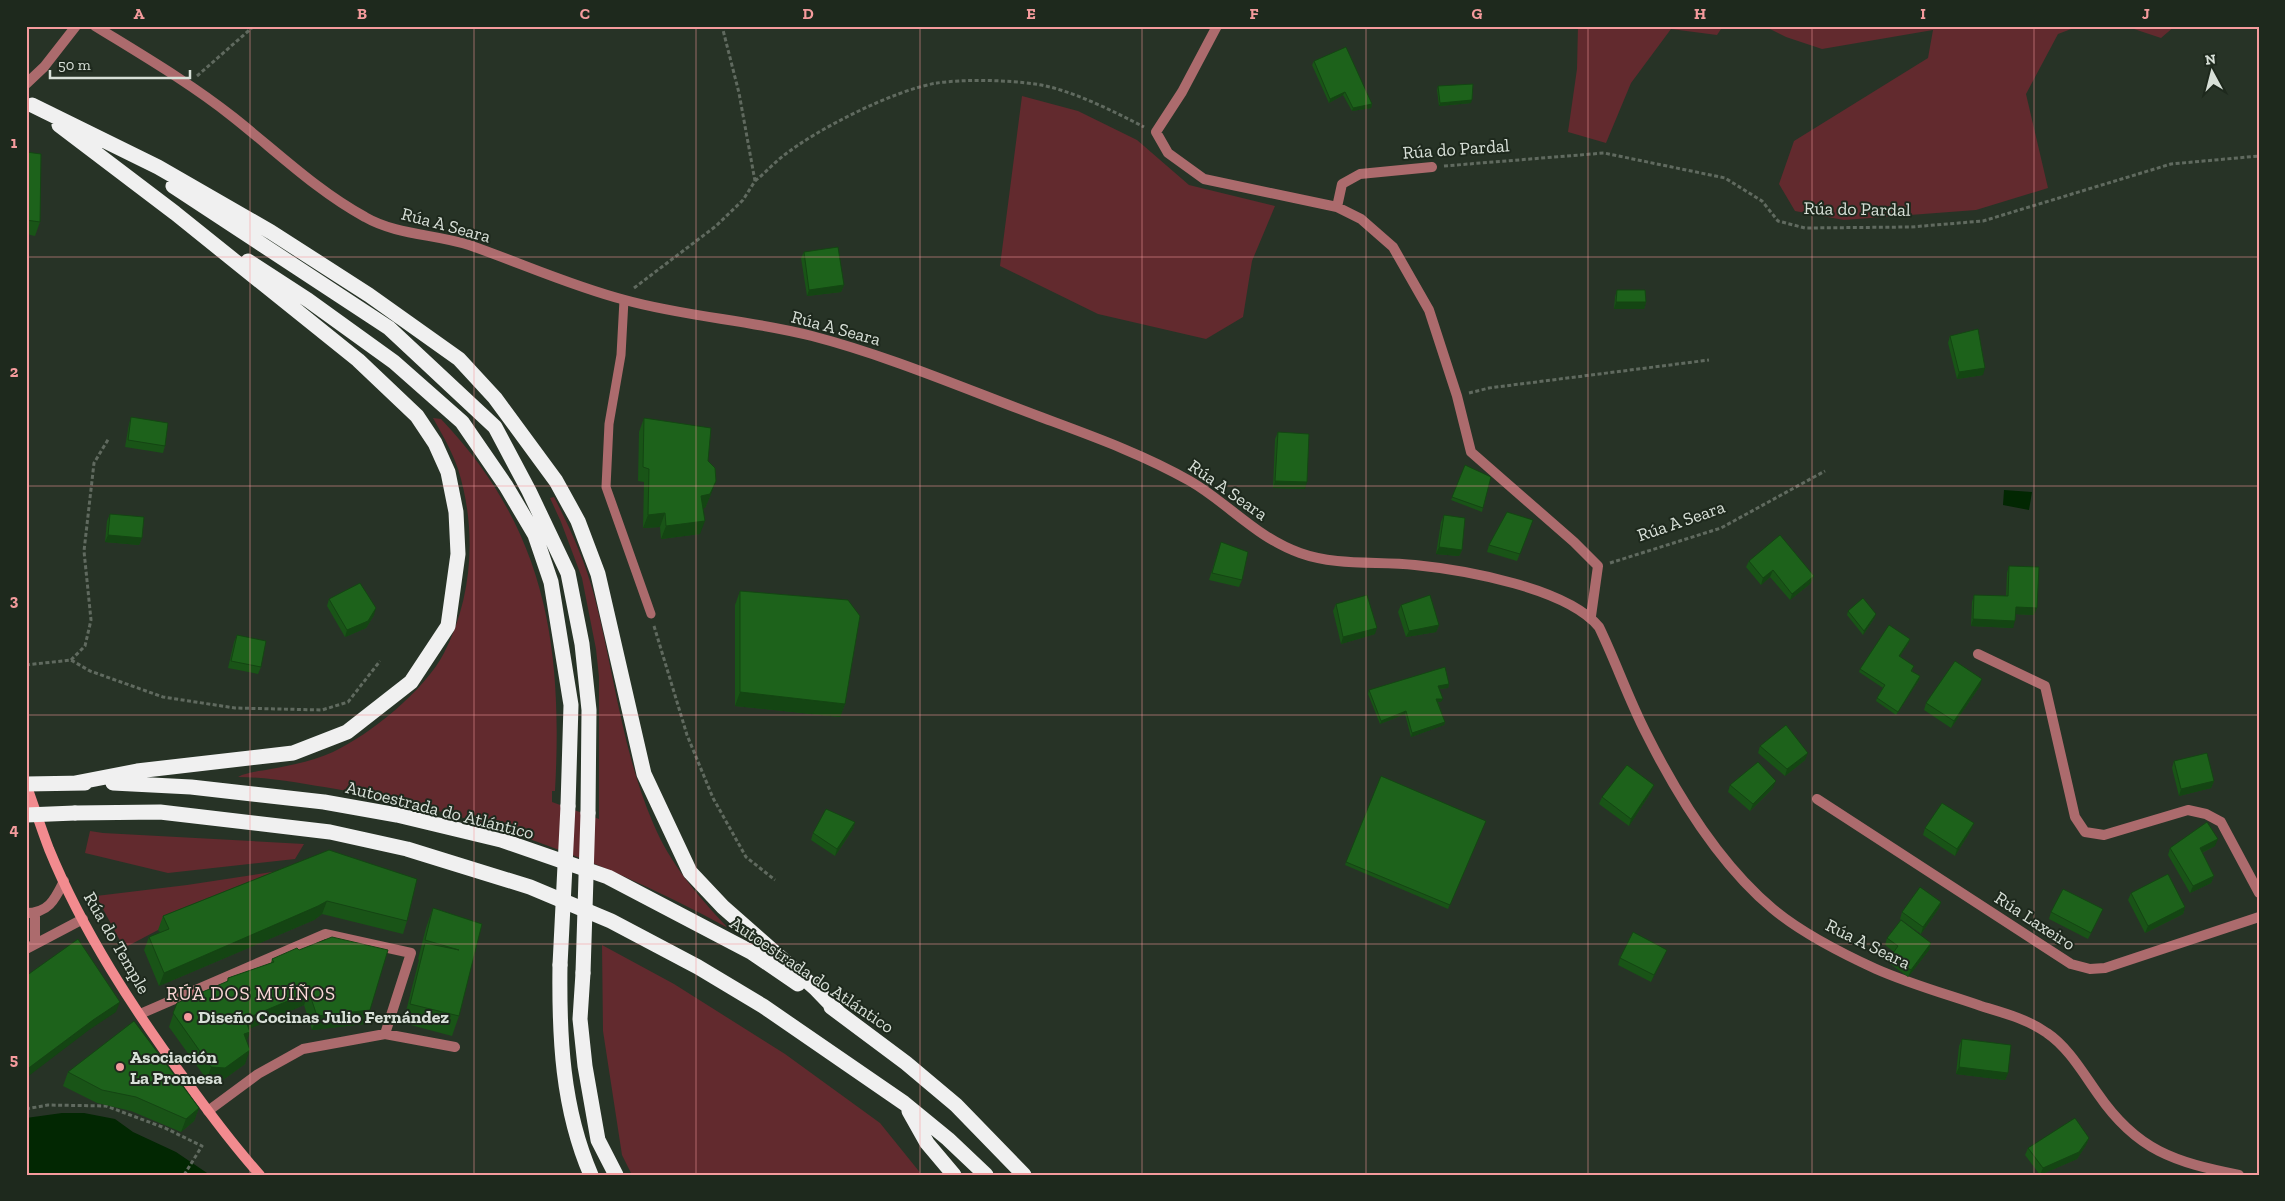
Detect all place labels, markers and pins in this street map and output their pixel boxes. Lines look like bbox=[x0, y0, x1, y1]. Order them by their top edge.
place label: Diseño Cocinas Julio Fernández bbox=[198, 1006, 449, 1028]
marker: Diseño Cocinas Julio Fernández bbox=[182, 1011, 194, 1023]
place label: Asociación La Promesa bbox=[130, 1046, 222, 1089]
marker: Asociación La Promesa bbox=[114, 1061, 126, 1073]

